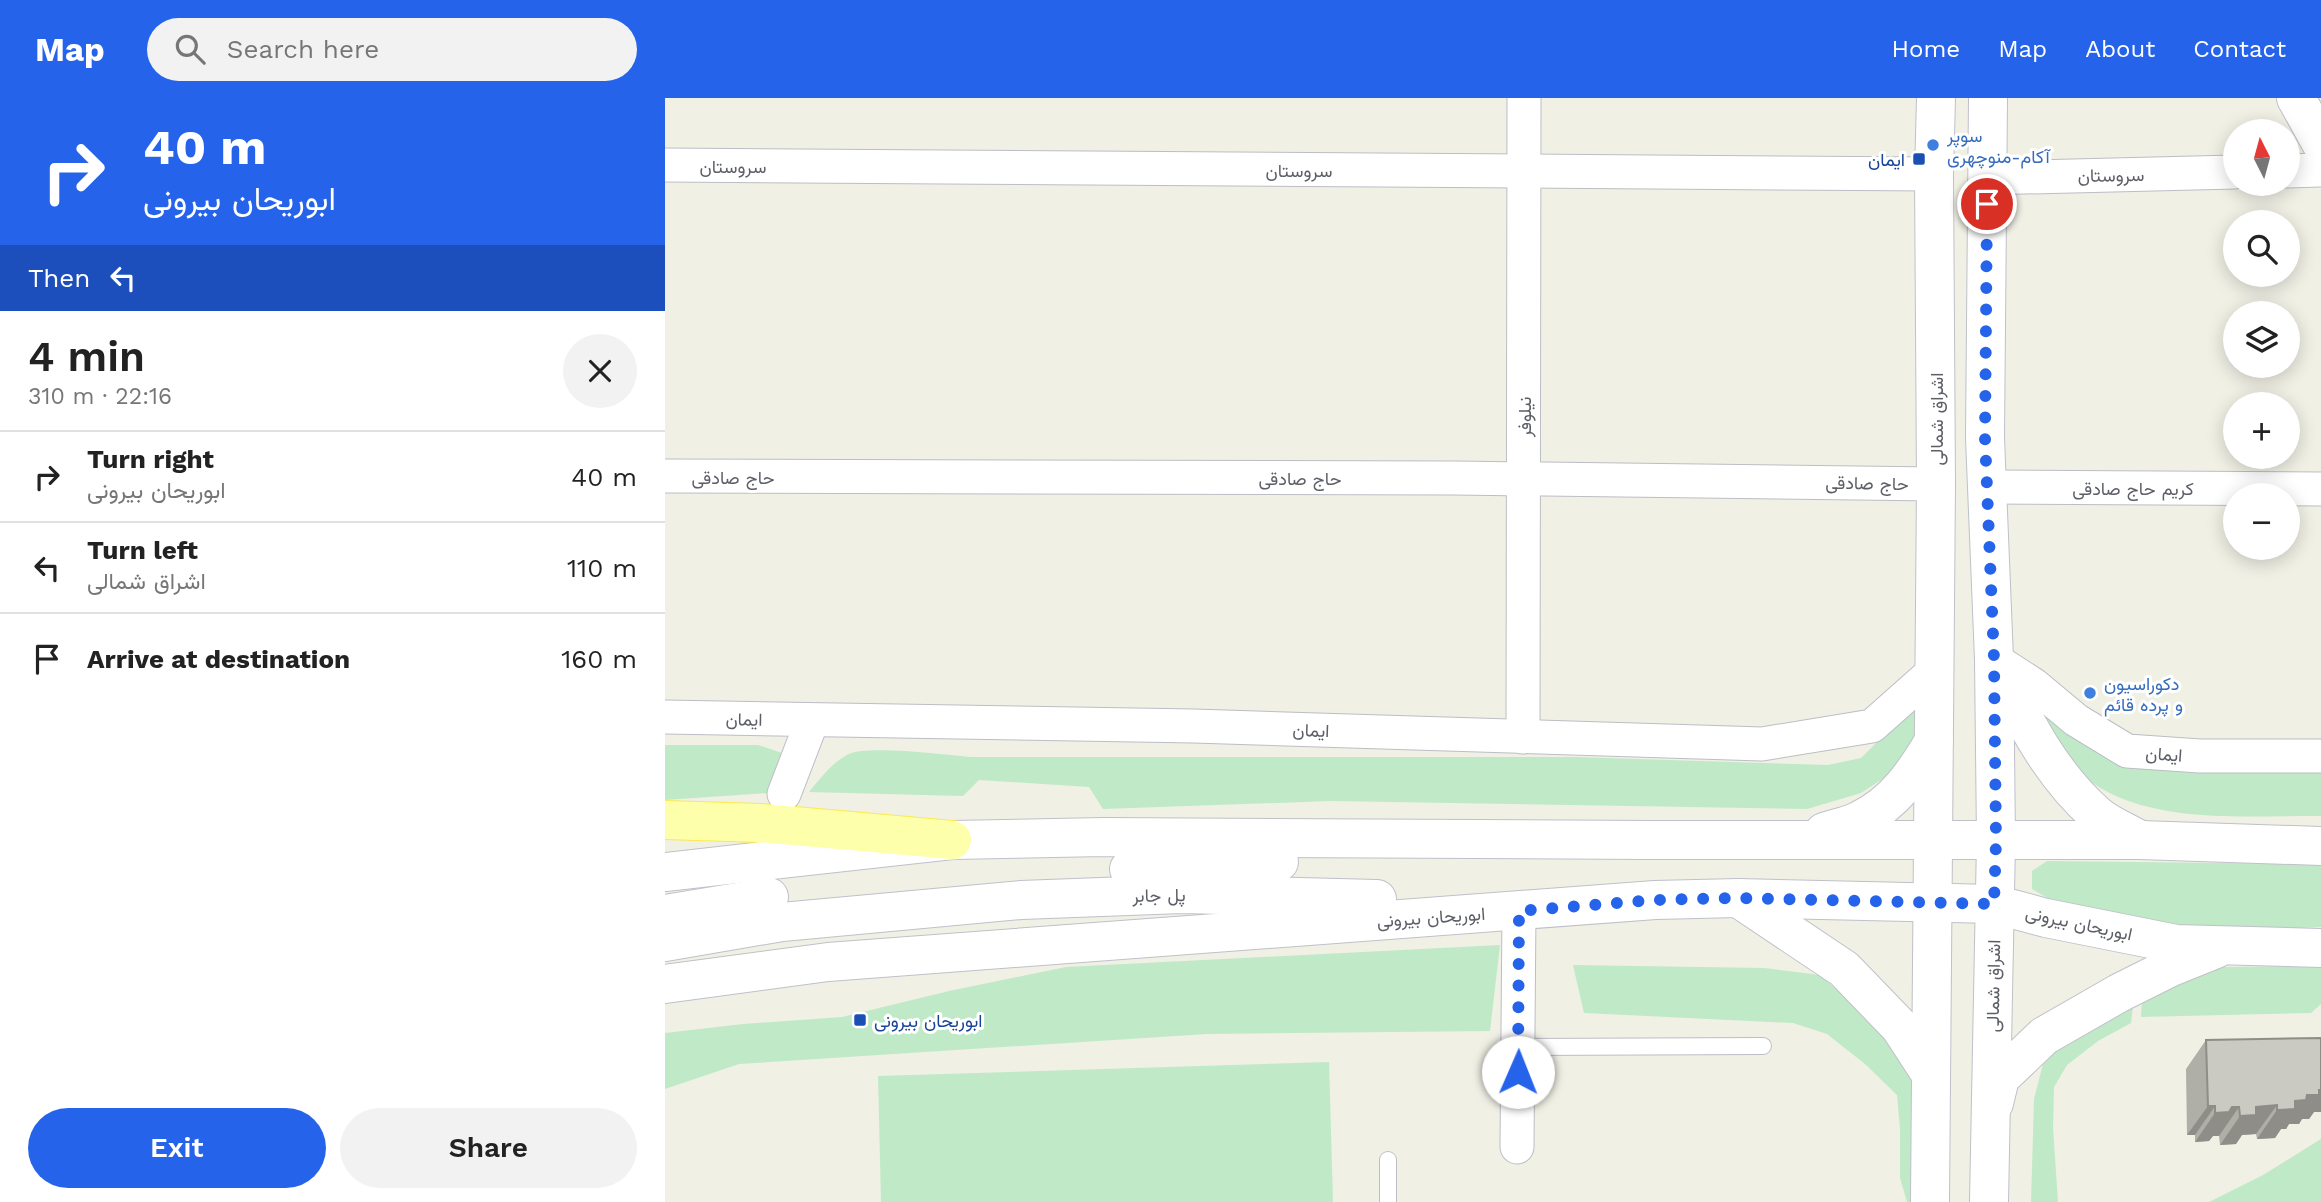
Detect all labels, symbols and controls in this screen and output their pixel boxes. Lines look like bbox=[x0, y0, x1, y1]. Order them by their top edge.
search box bbox=[147, 18, 637, 81]
text: Map bbox=[35, 30, 105, 69]
icon: search bbox=[171, 30, 209, 68]
text: Search here bbox=[227, 34, 379, 64]
text: Home bbox=[1892, 35, 1960, 63]
text: Map bbox=[1998, 35, 2047, 63]
text: About bbox=[2085, 35, 2155, 63]
text: Contact bbox=[2193, 35, 2286, 63]
text: 40 m bbox=[143, 118, 266, 176]
north arrow bbox=[2223, 119, 2299, 196]
map controls bbox=[2223, 119, 2300, 560]
place label: سوپر آکام-منوچهری bbox=[1946, 125, 2052, 169]
icon: right bbox=[28, 126, 119, 217]
marker: سوپر آکام-منوچهری bbox=[1925, 137, 1941, 153]
place label: ایمان bbox=[1868, 149, 1905, 170]
marker: ایمان bbox=[1911, 151, 1927, 167]
street label: سروستان bbox=[700, 156, 766, 178]
street label: سروستان bbox=[1266, 160, 1332, 182]
street label: سروستان bbox=[2077, 164, 2145, 187]
pin bbox=[1957, 174, 2017, 234]
text: ابوریحان بیرونی bbox=[143, 180, 336, 218]
icon: arrive bbox=[1968, 185, 2006, 223]
button: search bbox=[2223, 210, 2300, 287]
icon: left bbox=[104, 259, 142, 297]
text: Then bbox=[28, 263, 90, 293]
button: layers bbox=[2223, 301, 2300, 378]
text: 4 min bbox=[28, 332, 145, 381]
button: close bbox=[563, 334, 637, 408]
street label: اشراق شمالی bbox=[1926, 373, 1948, 465]
text: 310 m · 22:16 bbox=[28, 383, 172, 410]
button: + bbox=[2223, 392, 2300, 469]
street label: نیلوفر bbox=[1514, 397, 1536, 438]
text: Turn right bbox=[87, 444, 214, 474]
icon: right bbox=[28, 458, 66, 496]
text: 40 m bbox=[571, 462, 637, 492]
street label: حاج صادقی bbox=[691, 467, 775, 490]
street label: حاج صادقی bbox=[1258, 468, 1342, 491]
street label: حاج صادقی bbox=[1825, 472, 1909, 496]
text: ابوریحان بیرونی bbox=[87, 477, 226, 504]
street label: کریم حاج صادقی bbox=[2072, 478, 2194, 501]
button: − bbox=[2223, 483, 2300, 560]
text: Turn left bbox=[87, 535, 198, 565]
icon: left bbox=[28, 549, 66, 587]
text: 110 m bbox=[567, 553, 637, 583]
text: اشراق شمالی bbox=[87, 568, 206, 595]
icon: arrive bbox=[28, 640, 66, 678]
text: Arrive at destination bbox=[87, 644, 350, 674]
text: 160 m bbox=[561, 644, 637, 674]
place label: دکوراسیون و پرده قائم bbox=[2104, 673, 2183, 717]
marker: دکوراسیون و پرده قائم bbox=[2082, 685, 2098, 701]
street label: ایمان bbox=[725, 708, 763, 730]
street label: ایمان bbox=[1292, 719, 1330, 741]
street label: ایمان bbox=[2145, 742, 2183, 766]
street label: پل جابر bbox=[1131, 884, 1186, 908]
street label: ابوریحان بیرونی bbox=[2024, 901, 2134, 946]
street label: ابوریحان بیرونی bbox=[1376, 903, 1486, 932]
street label: اشراق شمالی bbox=[1982, 939, 2005, 1033]
place label: ابوریحان بیرونی bbox=[874, 1010, 983, 1032]
marker: ابوریحان بیرونی bbox=[852, 1012, 868, 1028]
position arrow bbox=[1481, 1035, 1555, 1109]
button: Exit bbox=[28, 1108, 326, 1188]
button: Share bbox=[340, 1108, 637, 1188]

